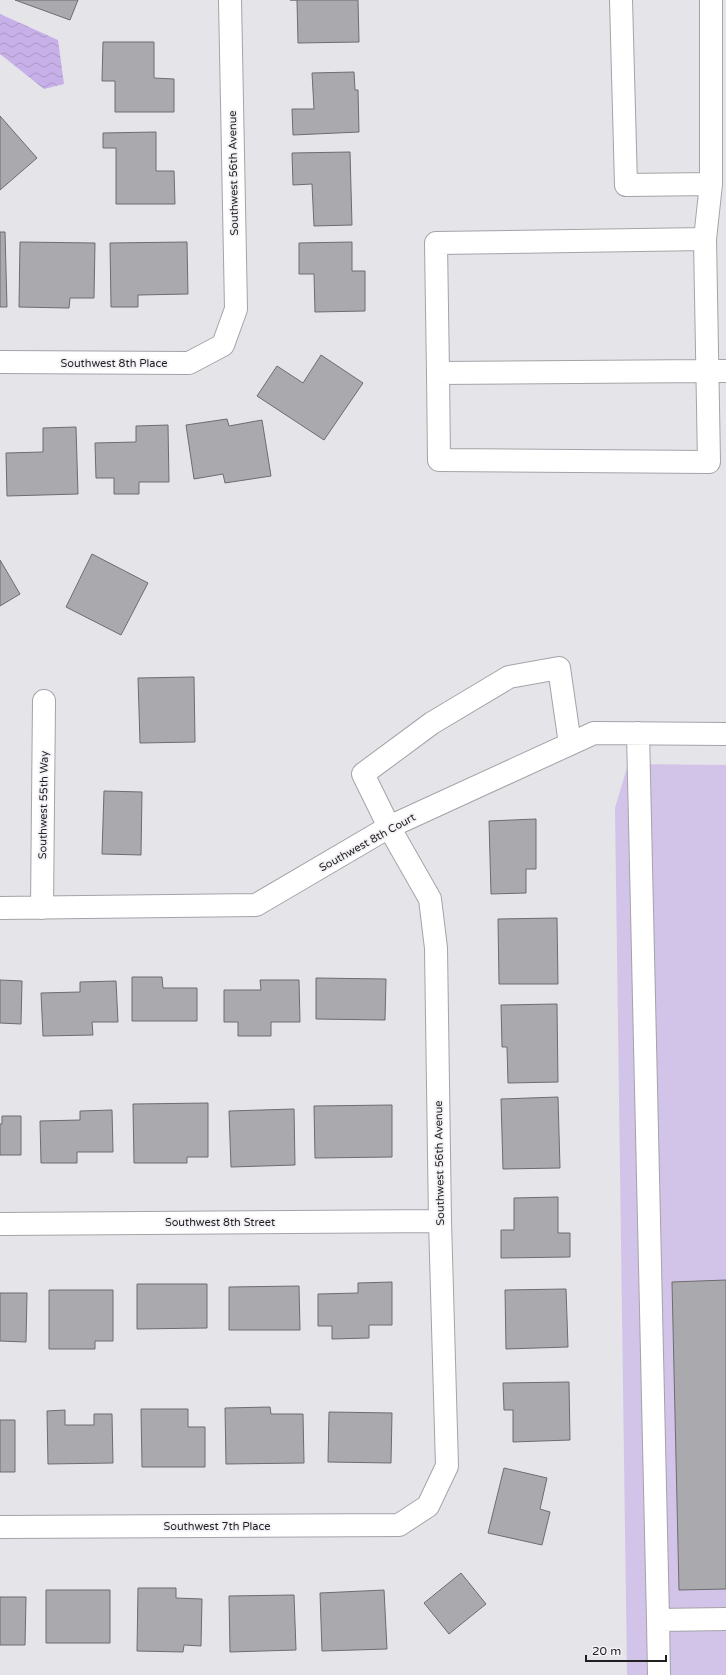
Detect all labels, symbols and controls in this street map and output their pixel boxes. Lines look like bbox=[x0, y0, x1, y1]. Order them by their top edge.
street label: Southwest 56th Avenue bbox=[226, 110, 241, 236]
street label: Southwest 8th Place bbox=[60, 357, 168, 370]
street label: Southwest 55th Way bbox=[36, 751, 51, 859]
street label: Southwest 8th Court bbox=[317, 811, 418, 874]
street label: Southwest 56th Avenue bbox=[432, 1100, 447, 1226]
street label: Southwest 8th Street bbox=[165, 1216, 275, 1229]
street label: Southwest 7th Place bbox=[163, 1520, 271, 1533]
scale bar bbox=[586, 1637, 666, 1663]
text: 20 m bbox=[592, 1644, 621, 1658]

